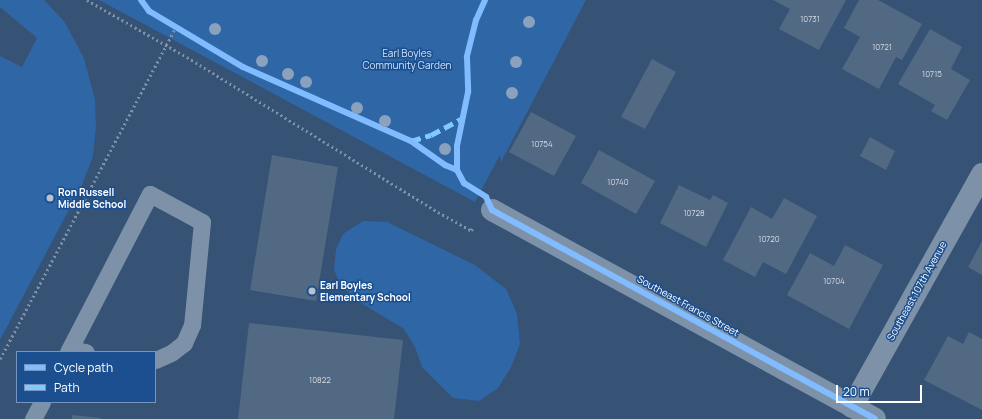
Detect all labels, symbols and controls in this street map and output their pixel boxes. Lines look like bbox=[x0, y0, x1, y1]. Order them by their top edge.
house number: 10731 bbox=[800, 14, 820, 24]
house number: 10721 bbox=[872, 42, 892, 52]
park label: Earl Boyles Community Garden bbox=[362, 47, 452, 70]
house number: 10715 bbox=[922, 69, 942, 79]
house number: 10754 bbox=[531, 139, 553, 149]
house number: 10740 bbox=[607, 177, 629, 187]
place label: Ron Russell Middle School bbox=[58, 186, 126, 210]
marker: Ron Russell Middle School bbox=[45, 193, 55, 203]
house number: 10728 bbox=[683, 208, 705, 218]
house number: 10720 bbox=[758, 234, 780, 244]
street label: Southeast 107th Avenue bbox=[885, 239, 949, 343]
street label: Southeast Francis Street bbox=[635, 273, 741, 339]
house number: 10704 bbox=[823, 276, 845, 286]
place label: Earl Boyles Elementary School bbox=[320, 279, 411, 302]
marker: Earl Boyles Elementary School bbox=[307, 286, 317, 296]
legend bbox=[16, 351, 156, 403]
text: Cycle path bbox=[54, 359, 113, 376]
house number: 10822 bbox=[309, 375, 331, 385]
scale bar bbox=[838, 377, 924, 403]
text: Path bbox=[54, 379, 80, 396]
text: 20 m bbox=[843, 383, 870, 400]

